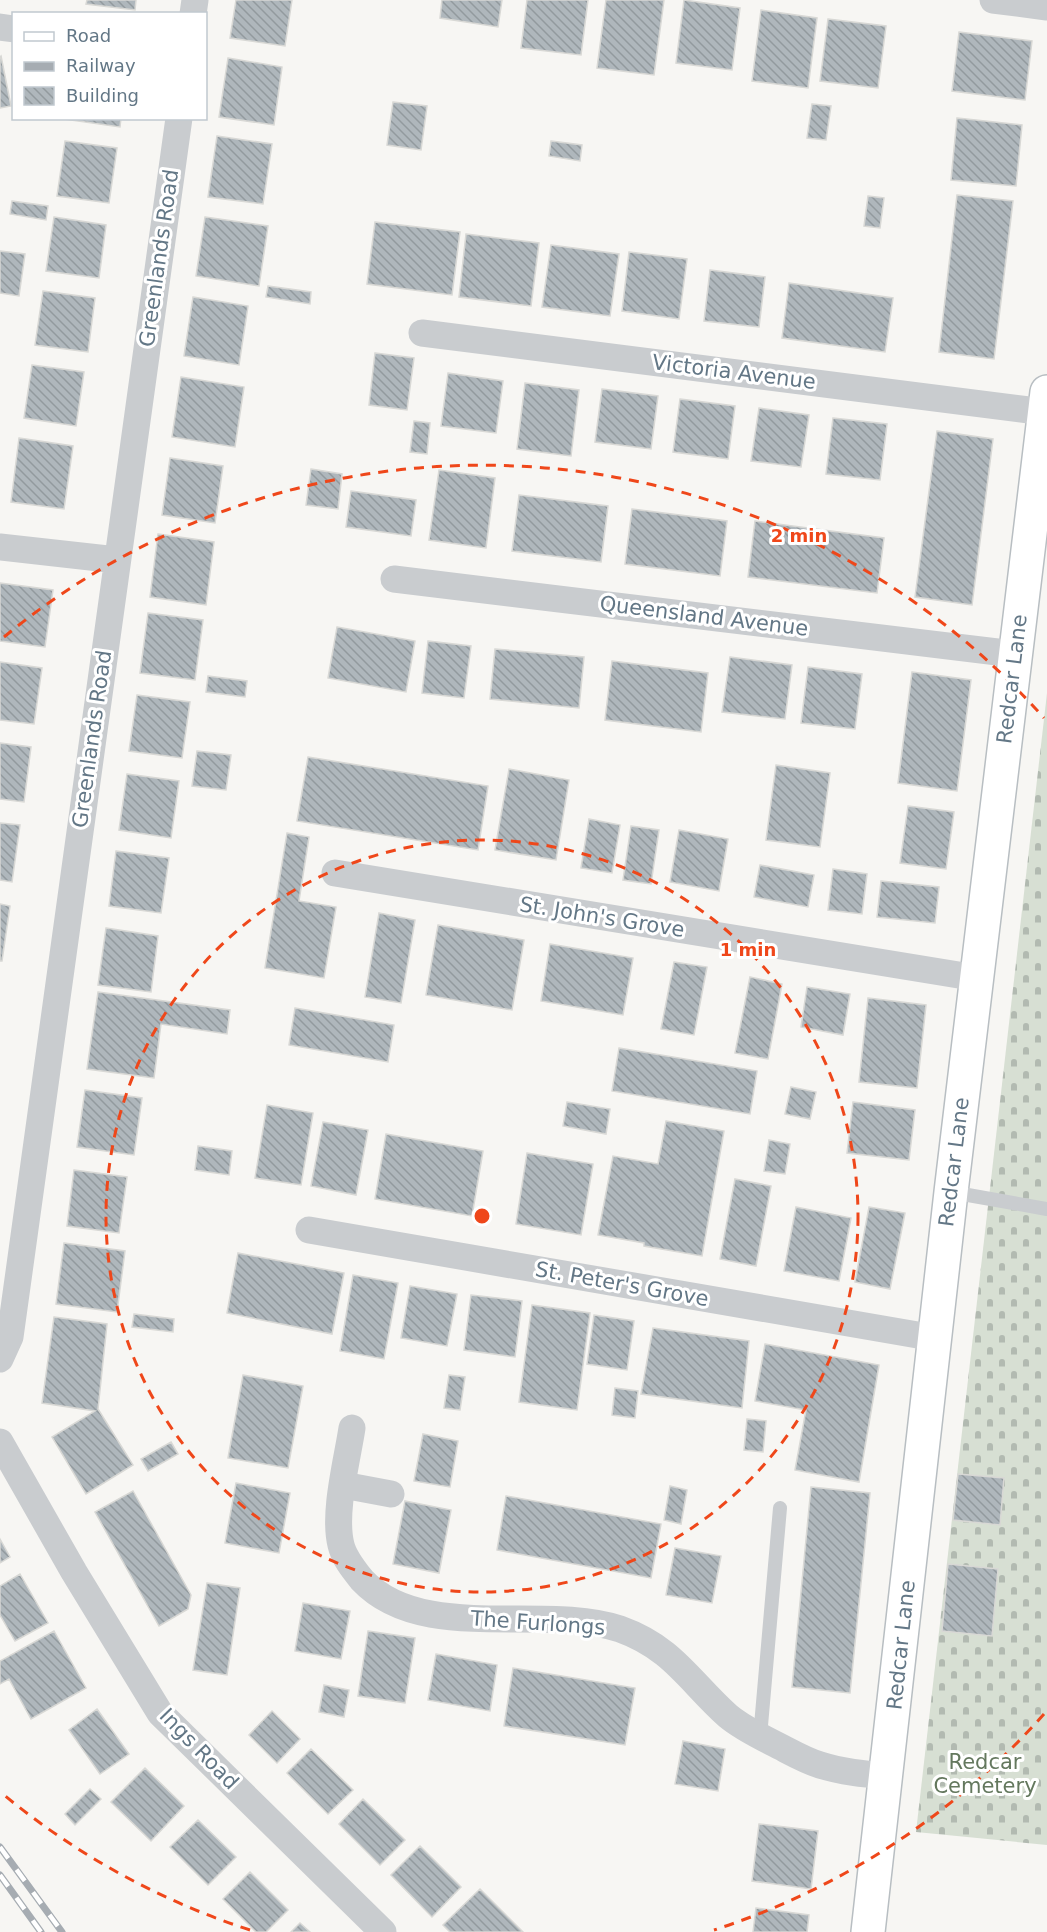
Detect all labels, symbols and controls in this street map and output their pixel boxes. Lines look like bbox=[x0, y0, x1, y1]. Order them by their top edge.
legend bbox=[12, 12, 207, 120]
text: Road bbox=[66, 25, 111, 46]
text: Railway bbox=[66, 55, 136, 76]
text: Building bbox=[66, 85, 139, 106]
street label: Greenlands Road bbox=[135, 168, 183, 348]
street label: Victoria Avenue bbox=[651, 350, 817, 394]
text: 2 min bbox=[771, 525, 827, 546]
street label: Queensland Avenue bbox=[598, 591, 810, 641]
street label: Redcar Lane bbox=[992, 613, 1032, 745]
street label: Greenlands Road bbox=[68, 649, 116, 829]
street label: St. John's Grove bbox=[518, 892, 686, 942]
text: 1 min bbox=[720, 939, 776, 960]
street label: Redcar Lane bbox=[934, 1096, 974, 1228]
centre of rings bbox=[472, 1206, 492, 1226]
street label: St. Peter's Grove bbox=[533, 1257, 711, 1311]
street label: Redcar Lane bbox=[882, 1579, 920, 1711]
street label: The Furlongs bbox=[469, 1606, 606, 1640]
street label: Ings Road bbox=[155, 1704, 243, 1794]
park label: Redcar Cemetery bbox=[933, 1750, 1037, 1798]

